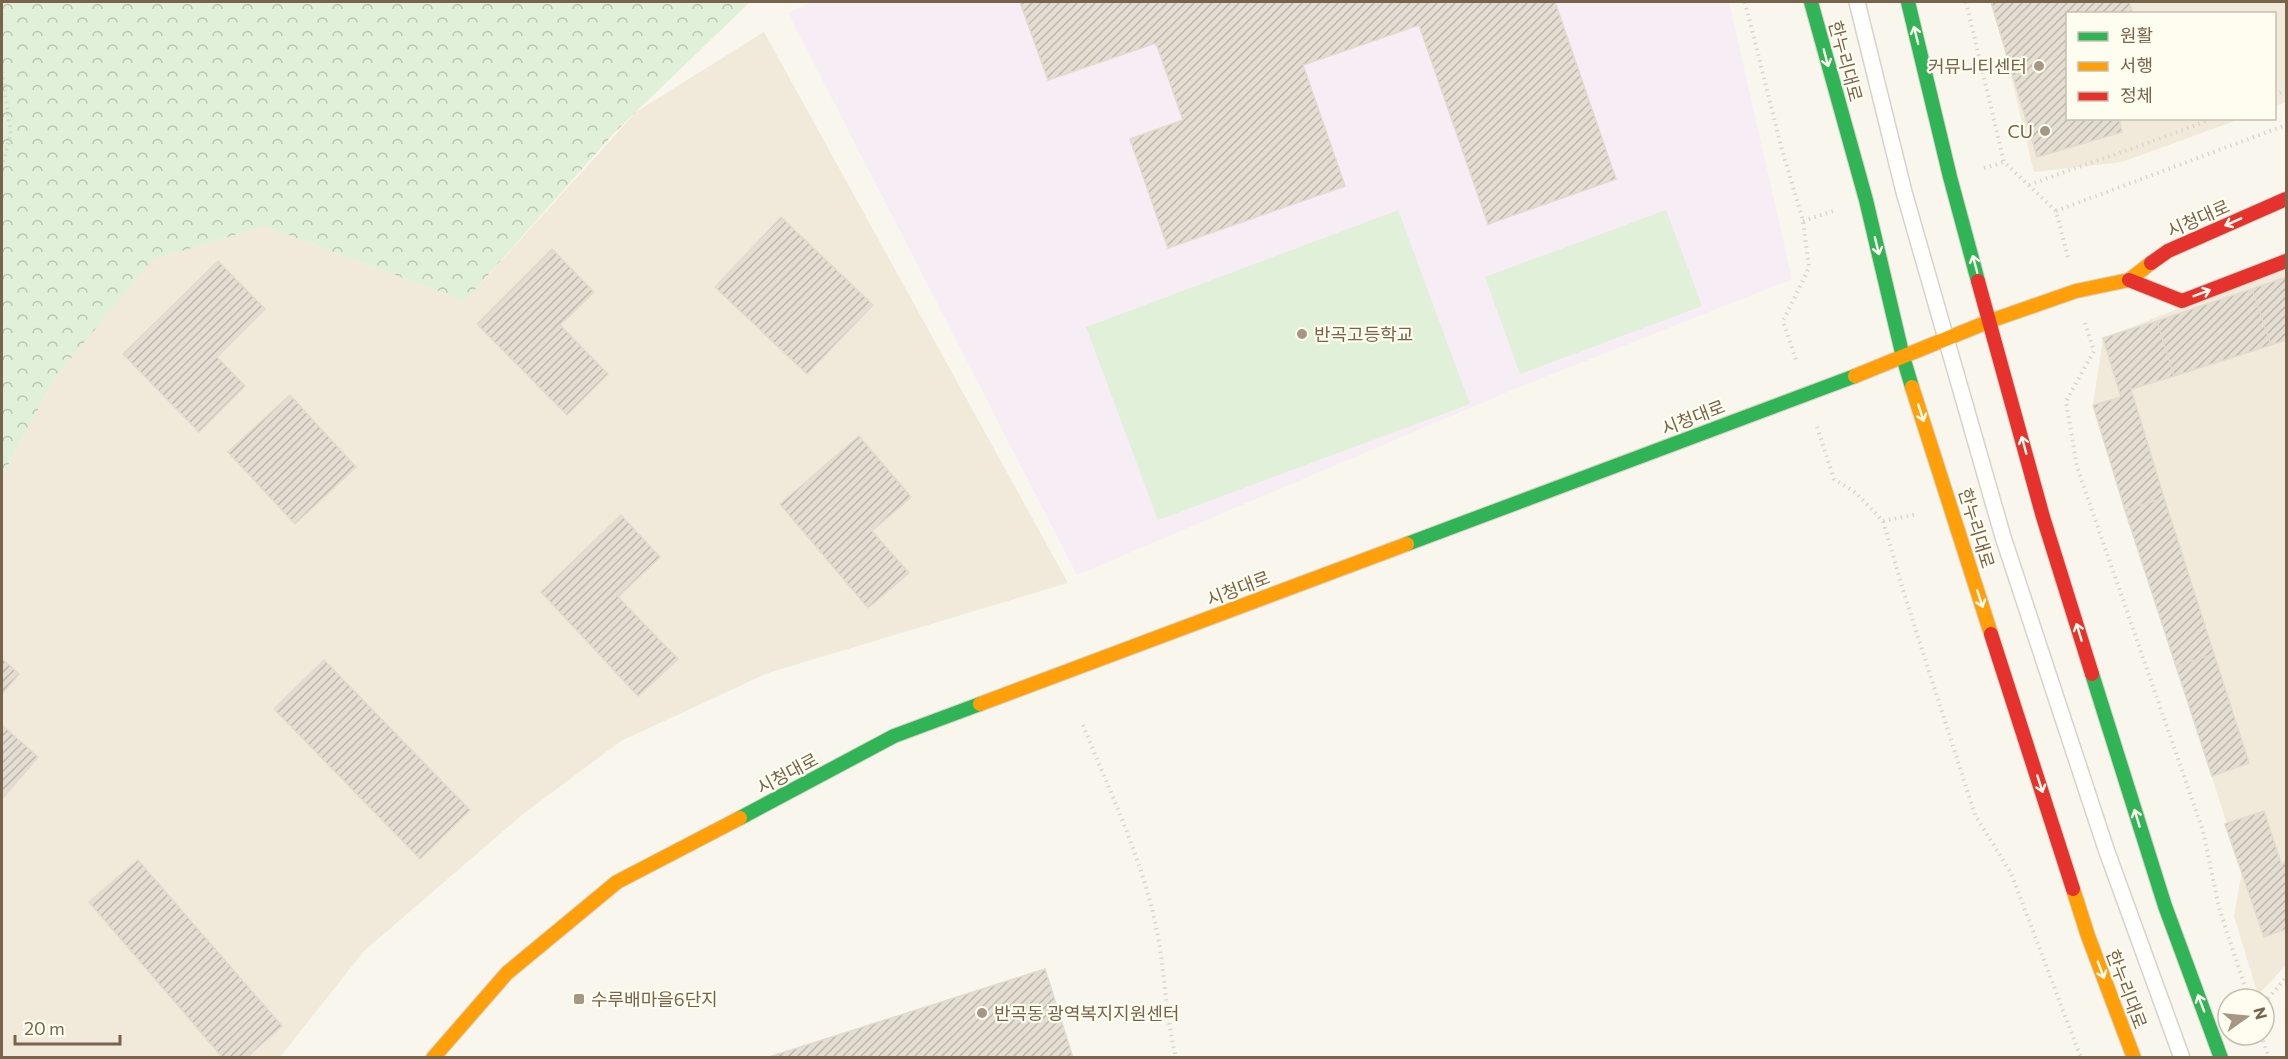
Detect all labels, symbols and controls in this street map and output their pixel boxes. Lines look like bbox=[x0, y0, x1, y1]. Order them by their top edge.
legend bbox=[2066, 12, 2276, 120]
street label: 한누리대로 bbox=[1825, 18, 1867, 104]
text: 원활 bbox=[2120, 24, 2153, 46]
one-way arrow bbox=[1909, 26, 1921, 45]
one-way arrow bbox=[1821, 48, 1833, 67]
text: 서행 bbox=[2120, 54, 2153, 76]
place label: 커뮤니티센터 bbox=[1928, 55, 2027, 77]
marker: 커뮤니티센터 bbox=[2032, 59, 2046, 73]
text: 정체 bbox=[2120, 84, 2153, 106]
place label: CU bbox=[2008, 120, 2033, 142]
marker: CU bbox=[2038, 124, 2052, 138]
street label: 시청대로 bbox=[2163, 194, 2233, 242]
one-way arrow bbox=[2224, 217, 2242, 228]
one-way arrow bbox=[1872, 236, 1884, 255]
one-way arrow bbox=[1968, 255, 1980, 274]
one-way arrow bbox=[2193, 287, 2211, 298]
place label: 반곡고등학교 bbox=[1314, 323, 1413, 345]
marker: 반곡고등학교 bbox=[1295, 327, 1309, 341]
street label: 시청대로 bbox=[1658, 395, 1728, 439]
one-way arrow bbox=[1917, 403, 1928, 422]
one-way arrow bbox=[2017, 436, 2029, 455]
street label: 한누리대로 bbox=[1954, 485, 2000, 571]
street label: 시청대로 bbox=[1203, 566, 1273, 610]
one-way arrow bbox=[1975, 589, 1986, 608]
one-way arrow bbox=[2073, 623, 2084, 642]
street label: 시청대로 bbox=[753, 748, 821, 798]
one-way arrow bbox=[2035, 774, 2046, 793]
one-way arrow bbox=[2131, 809, 2142, 828]
street label: 한누리대로 bbox=[2102, 946, 2152, 1032]
one-way arrow bbox=[2096, 960, 2107, 978]
north arrow bbox=[2216, 987, 2276, 1047]
place label: 수루배마을6단지 bbox=[591, 988, 718, 1010]
marker: 수루배마을6단지 bbox=[572, 992, 586, 1006]
one-way arrow bbox=[2195, 994, 2206, 1013]
place label: 반곡동 광역복지지원센터 bbox=[994, 1002, 1180, 1024]
text: N bbox=[2250, 1005, 2272, 1021]
marker: 반곡동 광역복지지원센터 bbox=[975, 1006, 989, 1020]
scale bar bbox=[15, 1008, 120, 1046]
text: 20 m bbox=[24, 1017, 65, 1039]

